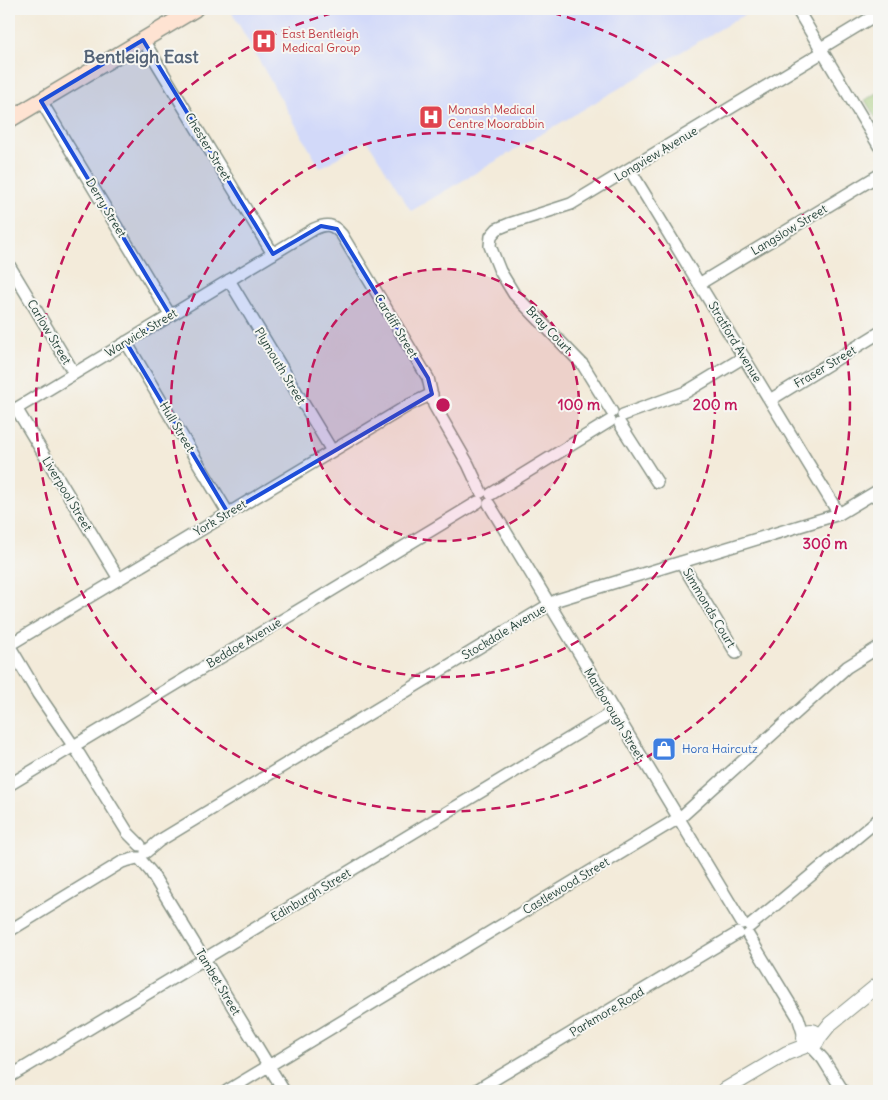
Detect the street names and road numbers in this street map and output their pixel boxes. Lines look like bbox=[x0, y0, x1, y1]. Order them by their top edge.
street label: Chester Street bbox=[182, 110, 235, 184]
street label: Longview Avenue bbox=[611, 123, 700, 184]
street label: Derry Street bbox=[83, 175, 130, 240]
street label: Langslow Street bbox=[748, 201, 830, 258]
street label: Cardiff Street bbox=[371, 291, 421, 360]
street label: Carlow Street bbox=[24, 296, 75, 367]
street label: Stratford Avenue bbox=[705, 299, 765, 385]
street label: Bray Court bbox=[523, 303, 575, 356]
street label: Warwick Street bbox=[102, 305, 180, 360]
street label: Plymouth Street bbox=[252, 325, 309, 407]
street label: Fraser Street bbox=[791, 342, 858, 391]
street label: Hull Street bbox=[157, 399, 198, 455]
street label: Liverpool Street bbox=[39, 454, 96, 534]
street label: York Street bbox=[191, 496, 249, 539]
street label: Simmonds Court bbox=[680, 565, 739, 650]
street label: Stockdale Avenue bbox=[459, 601, 549, 663]
street label: Beddoe Avenue bbox=[204, 614, 284, 671]
street label: Marlborough Street bbox=[581, 665, 648, 762]
street label: Castlewood Street bbox=[520, 854, 612, 917]
street label: Edinburgh Street bbox=[268, 865, 353, 924]
street label: Tambet Street bbox=[193, 946, 244, 1018]
street label: Parkmore Road bbox=[567, 983, 647, 1040]

